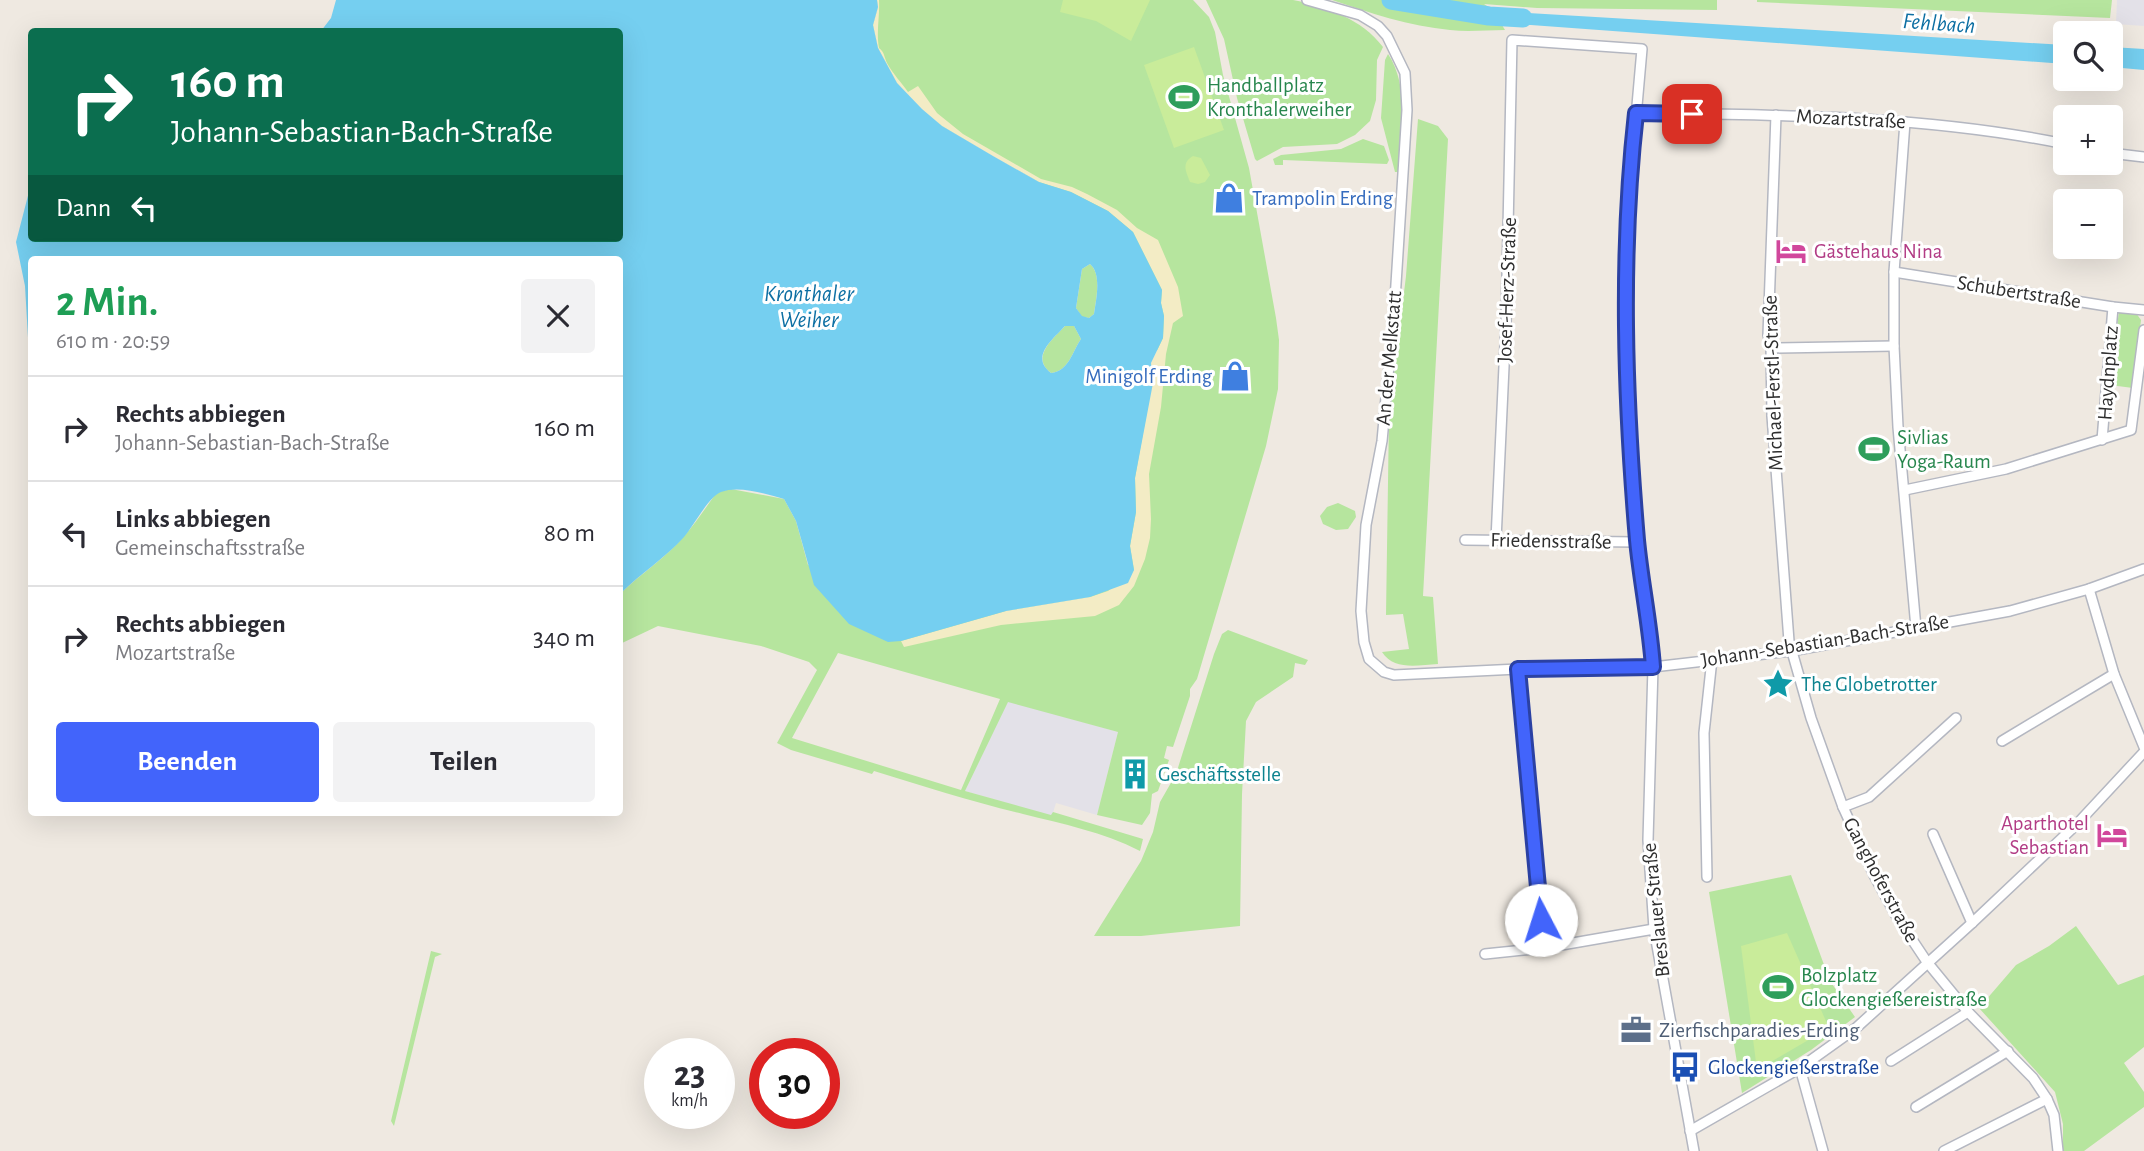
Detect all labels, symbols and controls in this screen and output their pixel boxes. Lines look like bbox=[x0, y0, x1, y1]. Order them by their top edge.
water label: Fehlbach bbox=[1902, 10, 1976, 38]
map controls bbox=[2053, 21, 2123, 259]
button: search bbox=[2053, 21, 2123, 91]
icon: right bbox=[56, 56, 147, 147]
text: 160 m bbox=[171, 58, 285, 107]
place label: Handballplatz Kronthalerweiher bbox=[1207, 75, 1351, 120]
sports icon: Handballplatz Kronthalerweiher bbox=[1167, 80, 1201, 114]
pin bbox=[1662, 84, 1722, 144]
icon: arrive bbox=[1673, 95, 1711, 133]
button: + bbox=[2053, 105, 2123, 175]
street label: Mozartstraße bbox=[1796, 106, 1906, 132]
text: Johann-Sebastian-Bach-Straße bbox=[171, 116, 553, 148]
shop icon: Trampolin Erding bbox=[1212, 181, 1246, 215]
place label: Trampolin Erding bbox=[1252, 188, 1394, 209]
icon: left bbox=[125, 189, 163, 227]
button: − bbox=[2053, 189, 2123, 259]
text: Dann bbox=[56, 195, 111, 221]
street label: Josef-Herz-Straße bbox=[1494, 217, 1520, 363]
hotel icon: Gästehaus Nina bbox=[1774, 234, 1808, 268]
place label: Gästehaus Nina bbox=[1814, 241, 1943, 262]
street label: Schubertstraße bbox=[1956, 272, 2082, 312]
button: close bbox=[521, 279, 595, 353]
text: 2 Min. bbox=[56, 281, 158, 323]
water label: Kronthaler Weiher bbox=[764, 283, 854, 332]
street label: An der Melkstatt bbox=[1373, 289, 1405, 426]
street label: Michael-Ferstl-Straße bbox=[1759, 295, 1787, 471]
street label: Haydnplatz bbox=[2094, 325, 2122, 421]
text: 610 m · 20:59 bbox=[56, 330, 170, 353]
shop icon: Minigolf Erding bbox=[1218, 359, 1252, 393]
place label: Minigolf Erding bbox=[1085, 366, 1213, 387]
text: Rechts abbiegen bbox=[115, 401, 286, 427]
icon: right bbox=[56, 410, 94, 448]
text: 160 m bbox=[535, 415, 595, 441]
place label: Sivlias Yoga-Raum bbox=[1897, 427, 1991, 472]
text: Johann-Sebastian-Bach-Straße bbox=[115, 432, 390, 455]
sports icon: Sivlias Yoga-Raum bbox=[1857, 432, 1891, 466]
text: Links abbiegen bbox=[115, 506, 271, 532]
icon: left bbox=[56, 515, 94, 553]
text: 80 m bbox=[544, 520, 595, 546]
street label: Friedensstraße bbox=[1490, 529, 1612, 553]
text: Gemeinschaftsstraße bbox=[115, 537, 305, 560]
text: Rechts abbiegen bbox=[115, 611, 286, 637]
street label: Johann-Sebastian-Bach-Straße bbox=[1700, 611, 1950, 671]
icon: right bbox=[56, 620, 94, 658]
text: 340 m bbox=[533, 625, 595, 651]
text: Mozartstraße bbox=[115, 642, 235, 665]
place icon: The Globetrotter bbox=[1761, 667, 1795, 701]
place label: The Globetrotter bbox=[1801, 674, 1937, 695]
button: Beenden bbox=[56, 722, 319, 802]
button: Teilen bbox=[333, 722, 595, 802]
building icon: Geschäftsstelle bbox=[1118, 757, 1152, 791]
place label: Geschäftsstelle bbox=[1158, 764, 1281, 785]
place label: Aparthotel Sebastian bbox=[2001, 813, 2089, 858]
street label: Ganghoferstraße bbox=[1839, 814, 1923, 946]
hotel icon: Aparthotel Sebastian bbox=[2095, 818, 2129, 852]
street label: Breslauer Straße bbox=[1639, 842, 1673, 978]
position arrow bbox=[1504, 883, 1578, 957]
place label: Bolzplatz Glockengießereistraße bbox=[1801, 965, 1987, 1010]
sports icon: Bolzplatz Glockengießereistraße bbox=[1761, 970, 1795, 1004]
office icon: Zierfischparadies-Erding bbox=[1619, 1013, 1653, 1047]
place label: Zierfischparadies-Erding bbox=[1659, 1020, 1860, 1041]
speed limit sign: 30 bbox=[749, 1038, 840, 1129]
bus stop icon: Glockengießerstraße bbox=[1668, 1050, 1702, 1084]
text: 23 bbox=[674, 1057, 705, 1092]
place label: Glockengießerstraße bbox=[1708, 1057, 1879, 1078]
text: km/h bbox=[671, 1092, 708, 1110]

